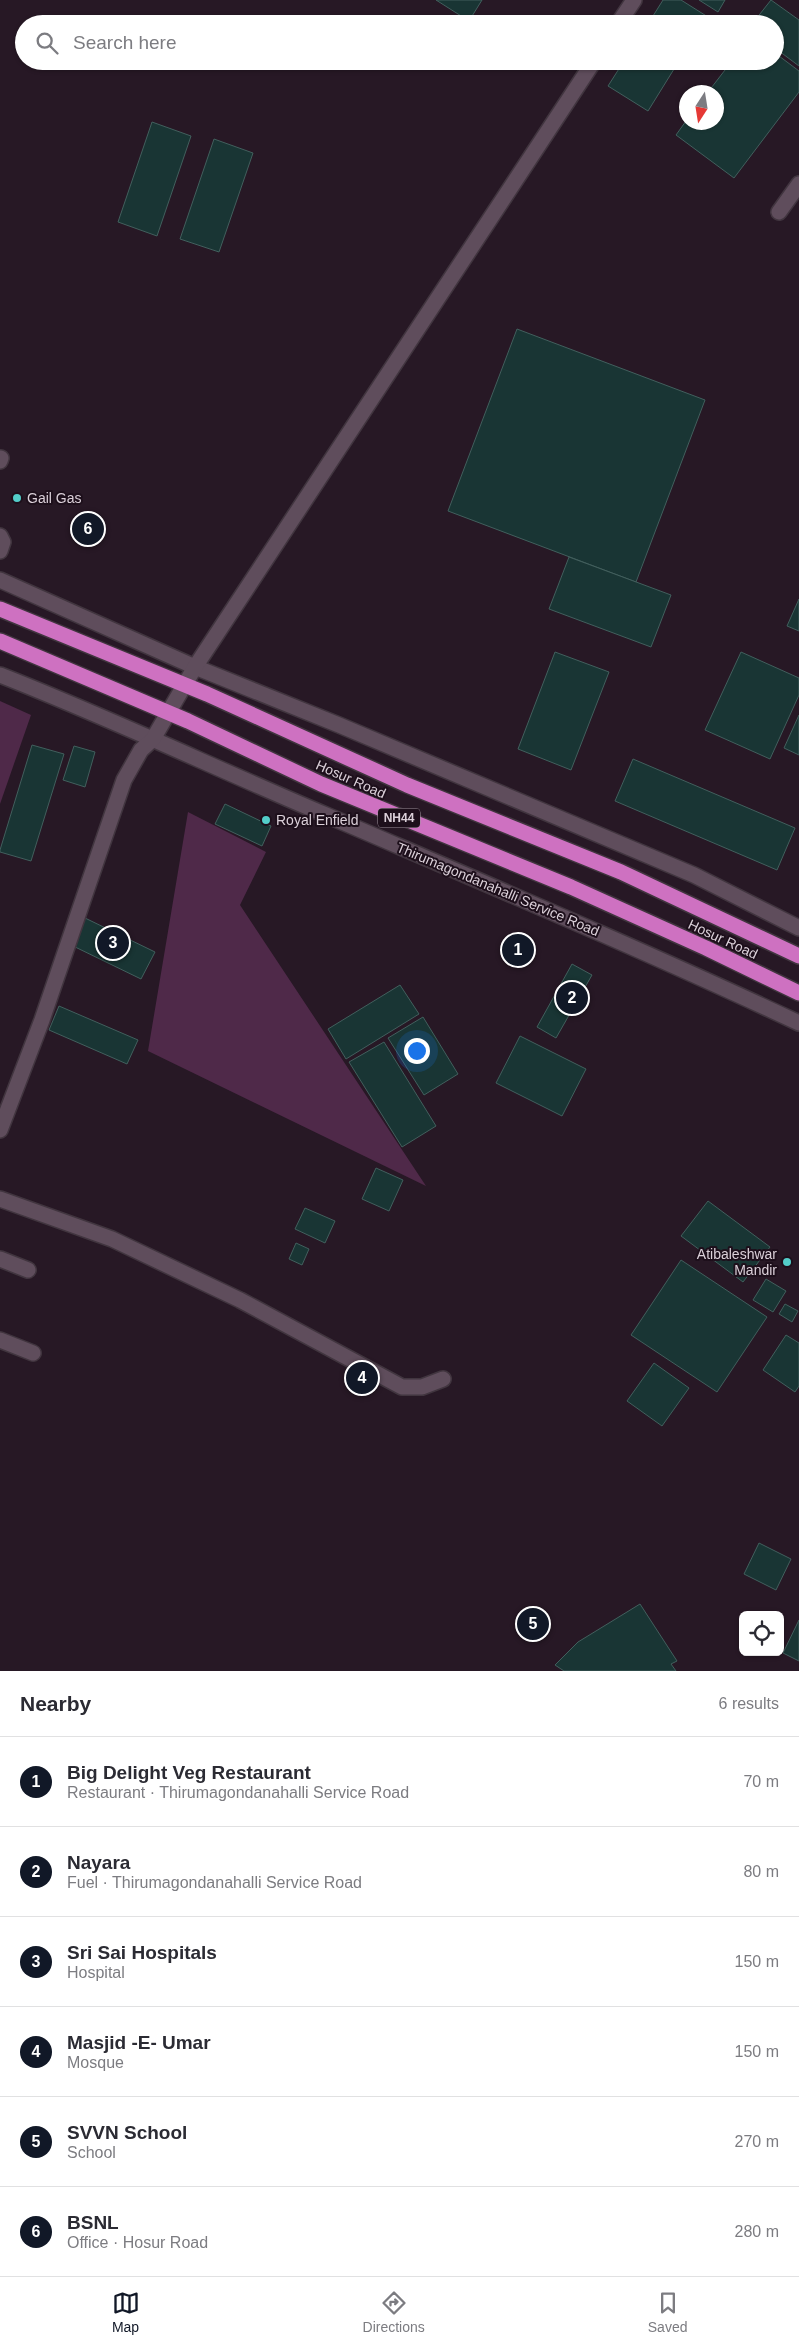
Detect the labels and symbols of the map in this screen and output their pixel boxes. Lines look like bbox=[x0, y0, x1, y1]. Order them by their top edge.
north arrow bbox=[679, 85, 724, 130]
place label: Gail Gas bbox=[27, 490, 81, 506]
marker: Gail Gas bbox=[11, 492, 23, 504]
pin: 6 bbox=[72, 510, 104, 548]
street label: Hosur Road bbox=[314, 756, 388, 802]
road number: NH44 bbox=[378, 808, 420, 828]
place label: Royal Enfield bbox=[276, 812, 359, 828]
marker: Royal Enfield bbox=[260, 814, 272, 826]
street label: Thirumagondanahalli Service Road bbox=[394, 839, 602, 939]
street label: Hosur Road bbox=[686, 916, 760, 962]
pin: 3 bbox=[97, 924, 129, 962]
pin: 1 bbox=[502, 931, 534, 969]
pin: 2 bbox=[556, 979, 588, 1017]
your location bbox=[404, 1038, 430, 1064]
place label: Atibaleshwar Mandir bbox=[697, 1246, 777, 1278]
marker: Atibaleshwar Mandir bbox=[781, 1256, 793, 1268]
pin: 4 bbox=[346, 1359, 378, 1397]
pin: 5 bbox=[517, 1605, 549, 1643]

